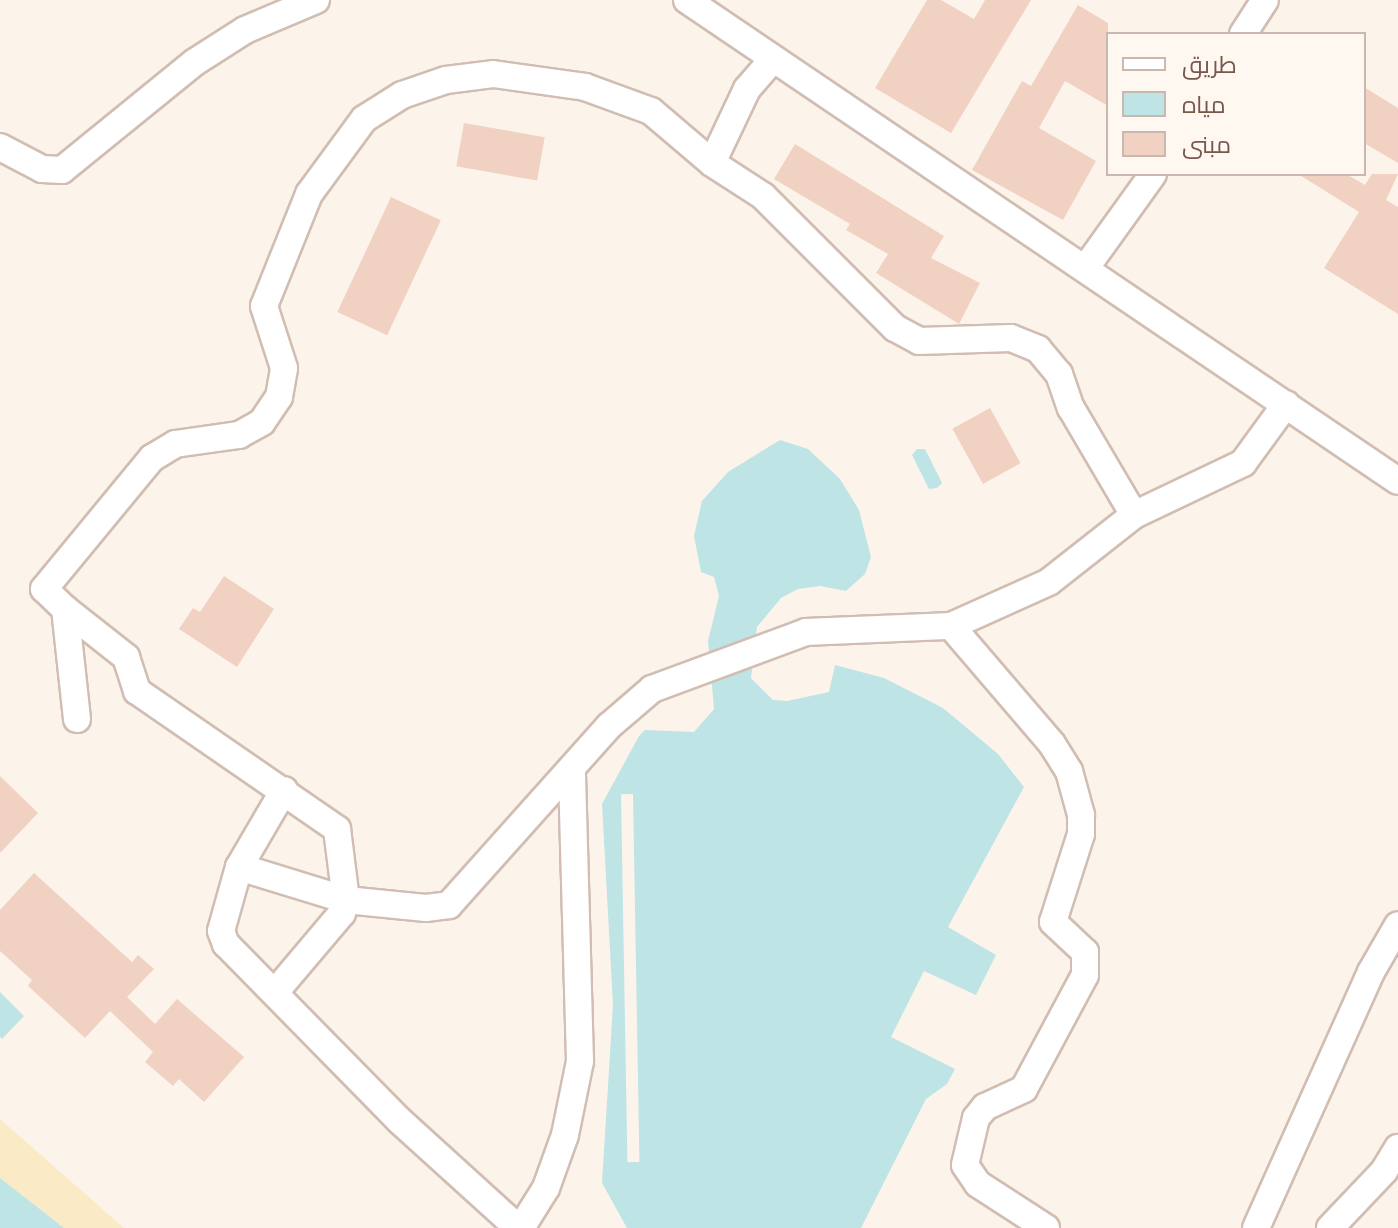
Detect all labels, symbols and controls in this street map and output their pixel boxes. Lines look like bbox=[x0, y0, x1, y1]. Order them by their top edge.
legend bbox=[1106, 32, 1366, 176]
text: طريق bbox=[1182, 48, 1237, 80]
text: مياه bbox=[1182, 88, 1226, 120]
text: مبنى bbox=[1182, 128, 1231, 160]

